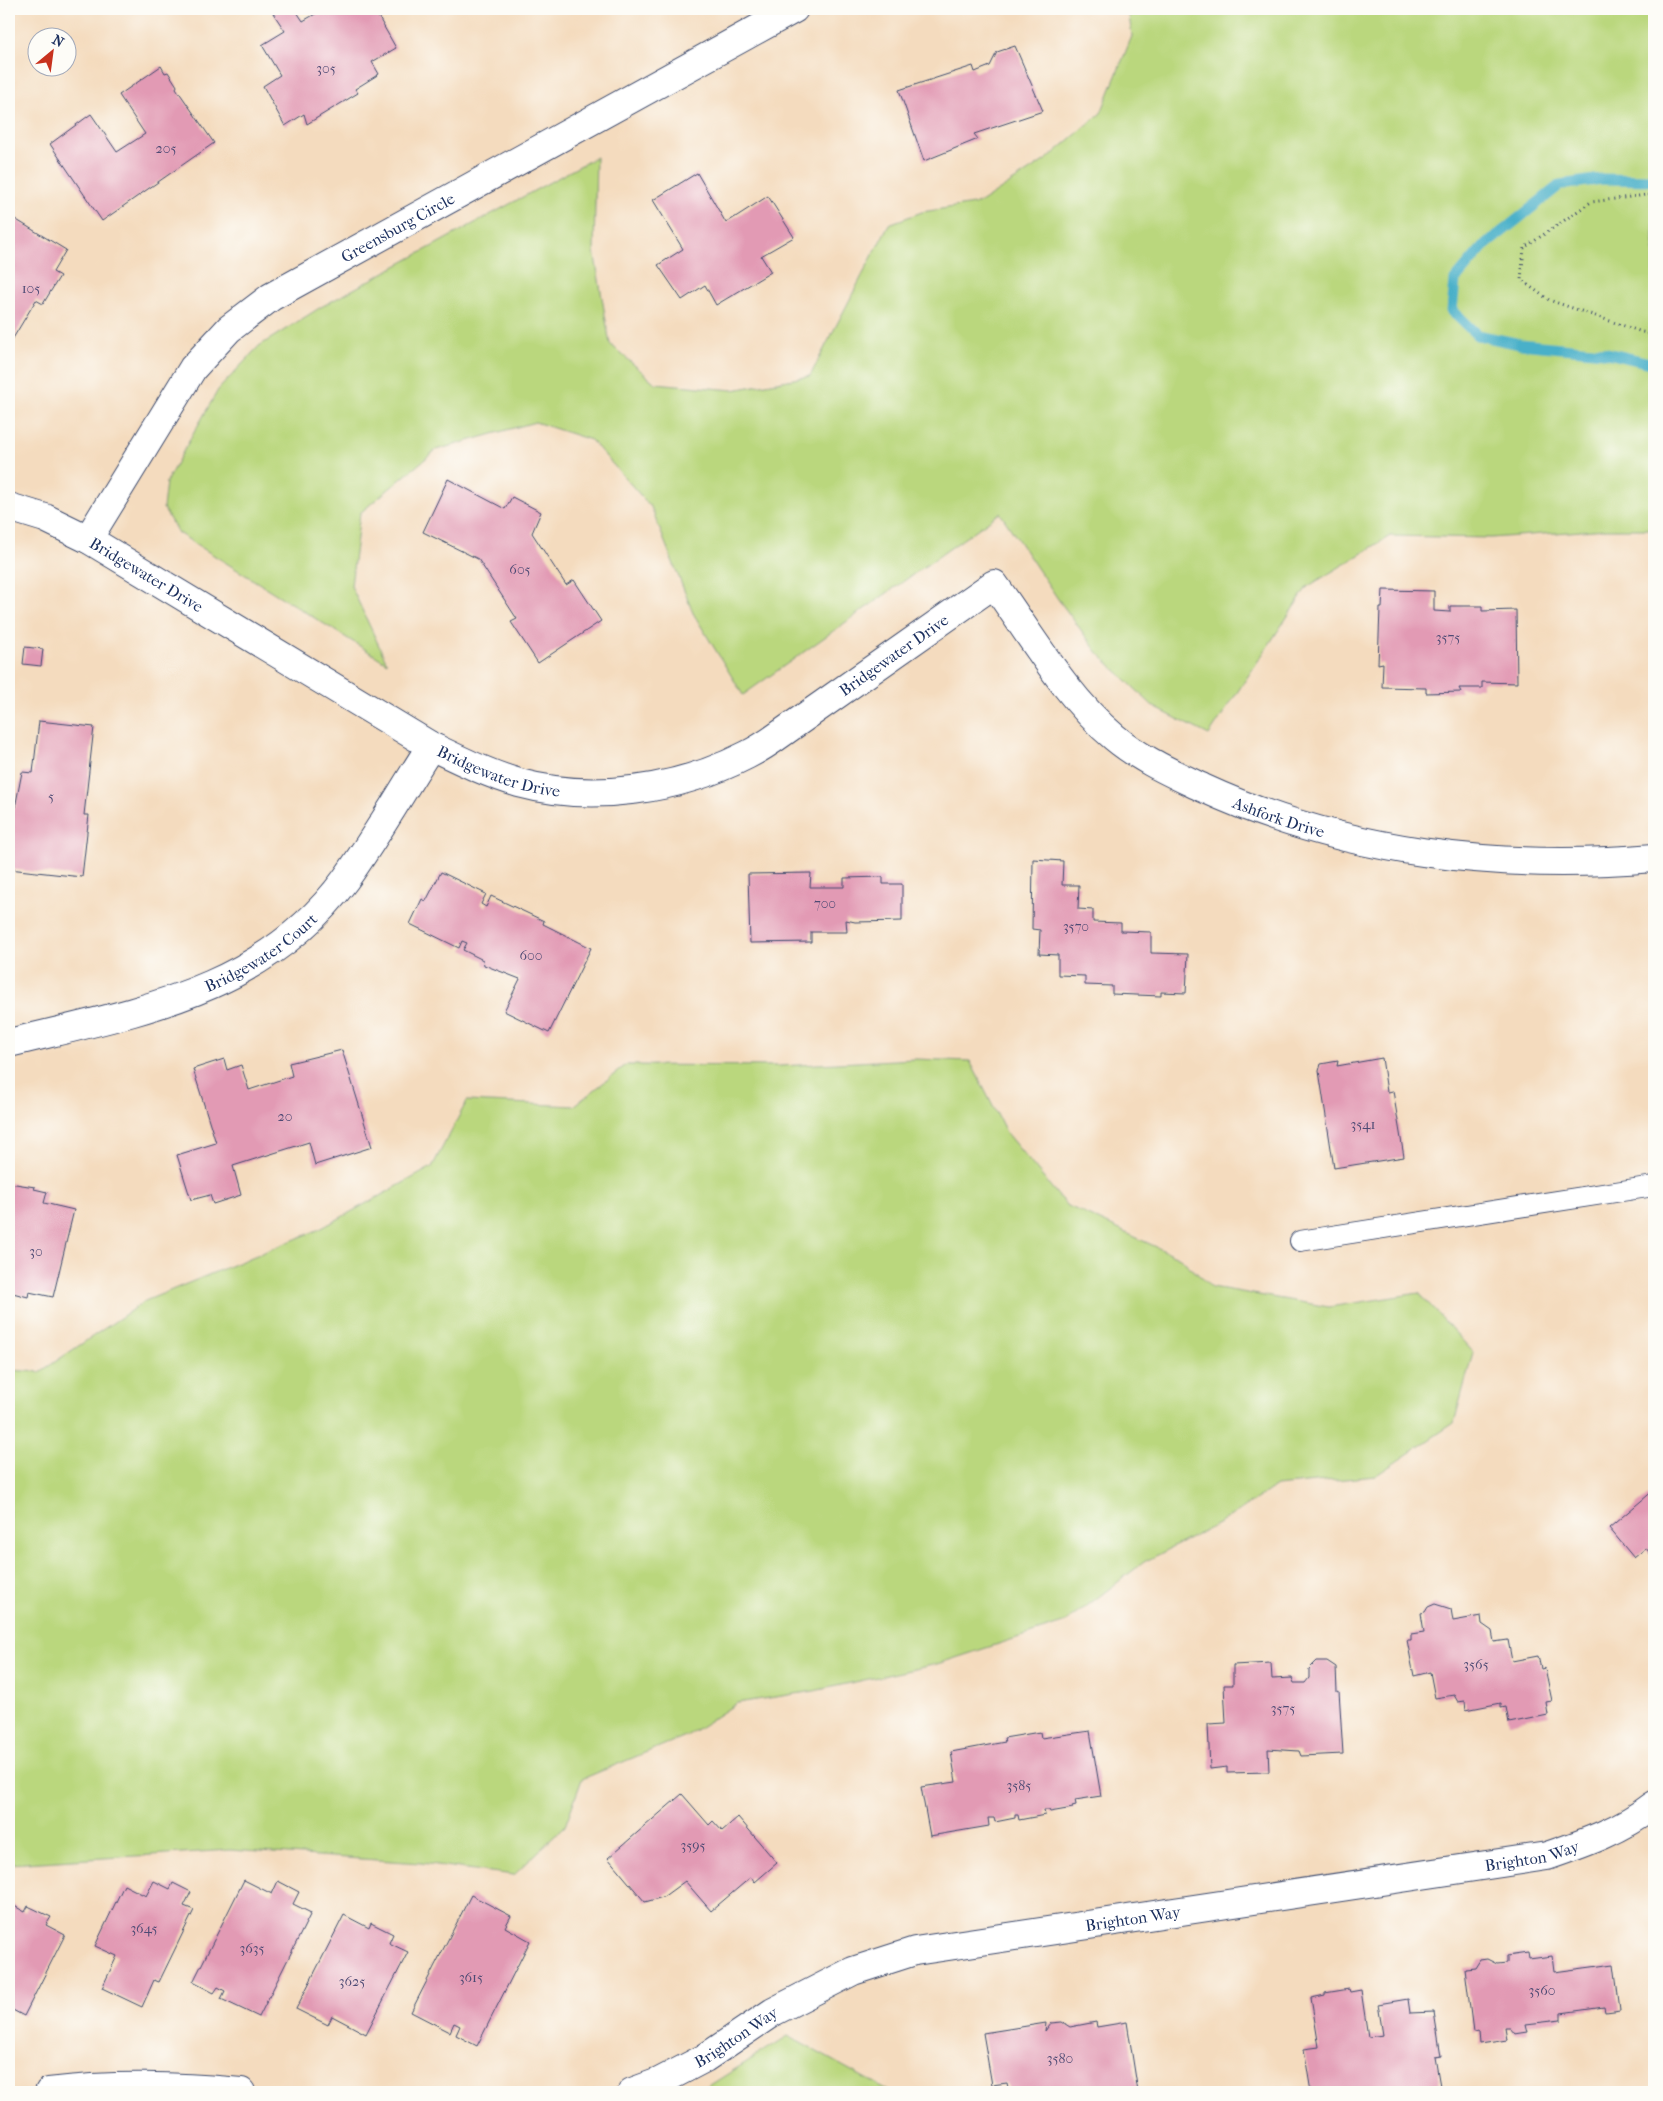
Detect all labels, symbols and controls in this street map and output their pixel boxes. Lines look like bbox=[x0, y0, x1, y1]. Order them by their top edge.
north arrow bbox=[28, 28, 78, 78]
text: N bbox=[49, 31, 67, 51]
house number: 305 bbox=[316, 60, 336, 77]
house number: 205 bbox=[156, 140, 176, 157]
street label: Greensburg Circle bbox=[338, 189, 458, 267]
house number: 105 bbox=[22, 280, 40, 297]
street label: Bridgewater Drive bbox=[86, 533, 207, 616]
house number: 605 bbox=[509, 561, 531, 578]
street label: Bridgewater Drive bbox=[836, 610, 952, 700]
house number: 3575 bbox=[1436, 629, 1460, 646]
street label: Bridgewater Drive bbox=[434, 742, 561, 801]
house number: 5 bbox=[48, 788, 54, 805]
street label: Ashfork Drive bbox=[1229, 793, 1327, 841]
house number: 700 bbox=[814, 895, 836, 912]
street label: Bridgewater Court bbox=[202, 909, 321, 996]
house number: 3570 bbox=[1063, 918, 1089, 935]
house number: 600 bbox=[519, 947, 543, 964]
house number: 20 bbox=[278, 1108, 292, 1125]
house number: 3541 bbox=[1350, 1116, 1376, 1133]
house number: 30 bbox=[29, 1243, 43, 1260]
house number: 3565 bbox=[1463, 1656, 1489, 1673]
house number: 3575 bbox=[1271, 1700, 1295, 1717]
house number: 3585 bbox=[1007, 1777, 1031, 1794]
street label: Brighton Way bbox=[1483, 1836, 1582, 1875]
house number: 3595 bbox=[680, 1837, 706, 1854]
street label: Brighton Way bbox=[1084, 1902, 1182, 1935]
house number: 3645 bbox=[130, 1920, 158, 1937]
house number: 3635 bbox=[239, 1940, 265, 1957]
house number: 3615 bbox=[459, 1969, 483, 1986]
house number: 3625 bbox=[339, 1973, 365, 1990]
house number: 3560 bbox=[1528, 1982, 1556, 1999]
street label: Brighton Way bbox=[691, 2002, 782, 2072]
house number: 3580 bbox=[1047, 2050, 1073, 2067]

